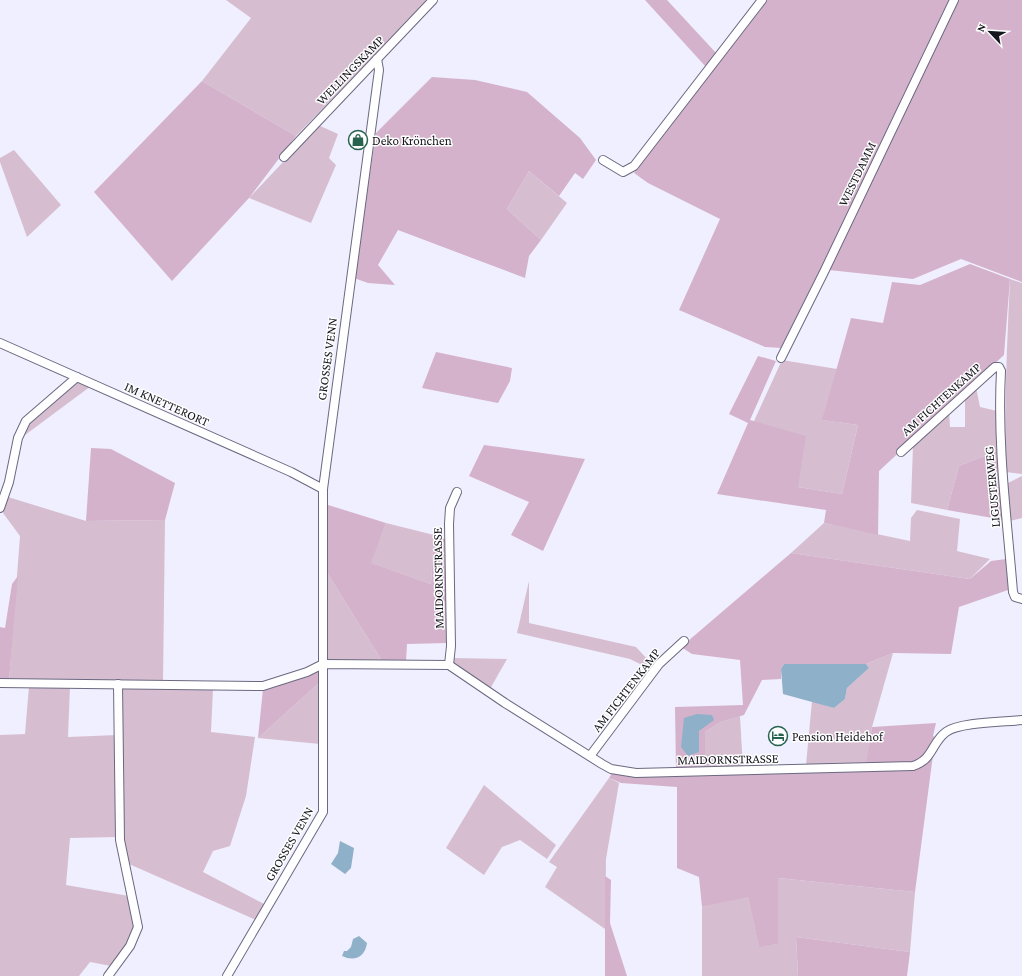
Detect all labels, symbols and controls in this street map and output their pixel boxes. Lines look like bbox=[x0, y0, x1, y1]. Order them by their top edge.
north arrow bbox=[970, 12, 1010, 52]
text: N bbox=[974, 21, 988, 34]
street label: WELLINGSKAMP bbox=[313, 32, 387, 108]
shop icon: Deko Krönchen bbox=[347, 129, 369, 151]
place label: Deko Krönchen bbox=[372, 133, 452, 148]
street label: WESTDAMM bbox=[835, 139, 879, 209]
street label: GROSSES VENN bbox=[314, 317, 340, 401]
street label: AM FICHTENKAMP bbox=[898, 359, 984, 439]
street label: IM KNETTERORT bbox=[122, 379, 212, 429]
street label: LIGUSTERWEG bbox=[981, 446, 1003, 528]
street label: MAIDORNSTRASSE bbox=[430, 527, 446, 629]
street label: AM FICHTENKAMP bbox=[589, 645, 663, 735]
hotel icon: Pension Heidehof bbox=[767, 725, 789, 747]
place label: Pension Heidehof bbox=[792, 729, 884, 744]
street label: MAIDORNSTRASSE bbox=[677, 751, 779, 767]
street label: GROSSES VENN bbox=[262, 804, 316, 884]

